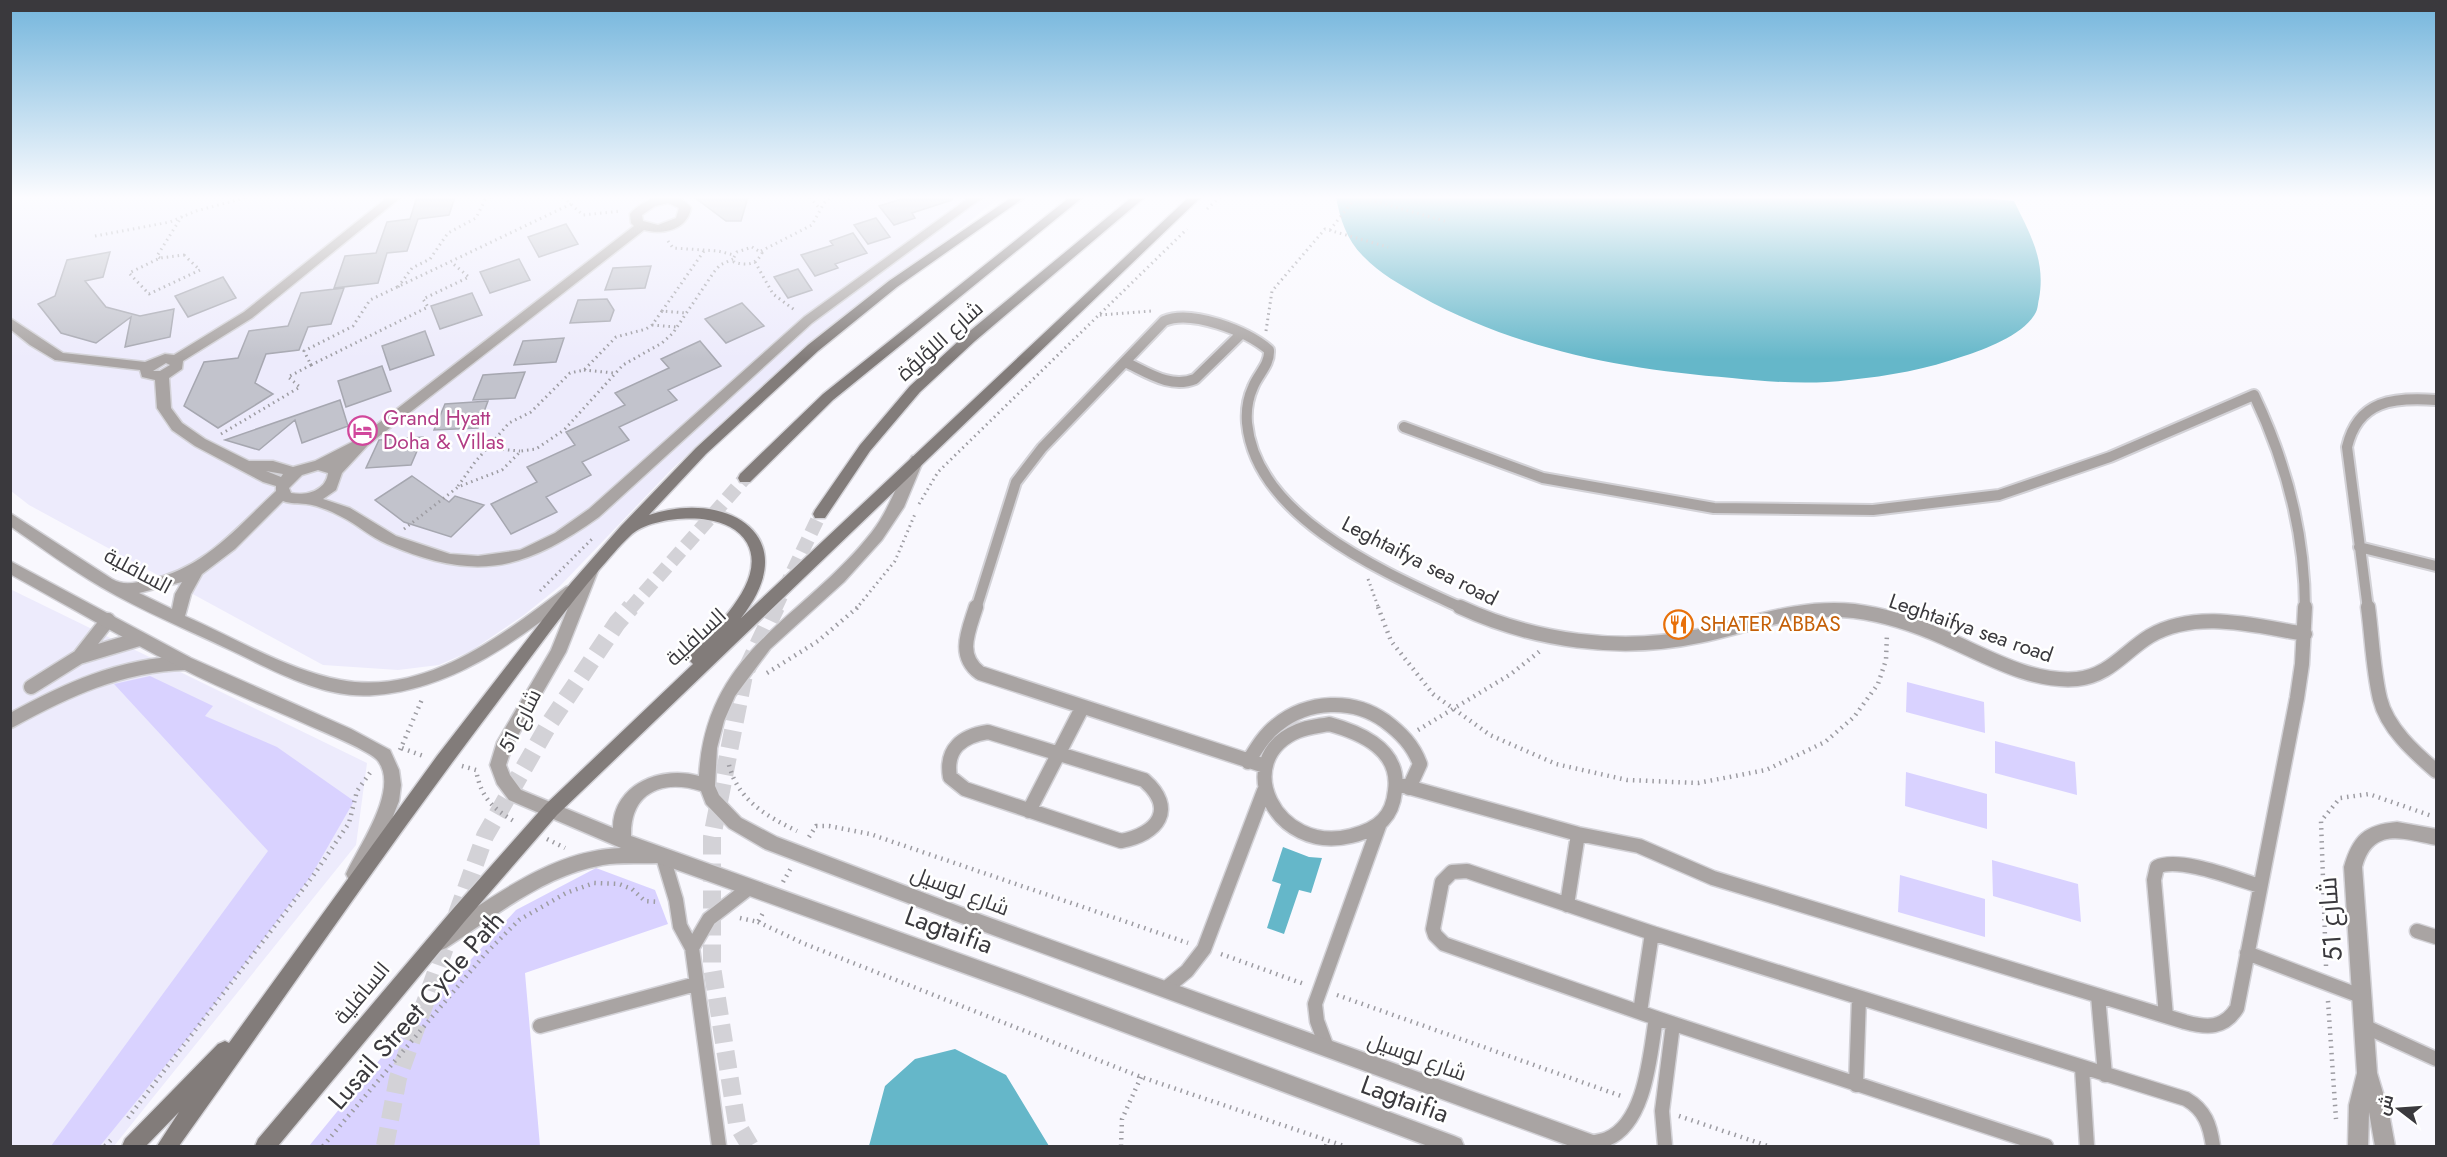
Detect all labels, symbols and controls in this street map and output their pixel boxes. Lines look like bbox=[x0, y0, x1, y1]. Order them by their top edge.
street label: شارع اللؤلؤة bbox=[890, 294, 990, 388]
place label: Grand Hyatt Doha & Villas bbox=[383, 403, 504, 457]
hotel icon: Grand Hyatt Doha & Villas bbox=[346, 414, 378, 446]
street label: Leghtaifya sea road bbox=[1337, 509, 1503, 613]
street label: السافلية bbox=[99, 541, 177, 601]
street label: Leghtaifya sea road bbox=[1885, 586, 2057, 670]
street label: السافلية bbox=[659, 601, 733, 673]
restaurant icon: SHATER ABBAS bbox=[1663, 608, 1695, 640]
place label: SHATER ABBAS bbox=[1700, 609, 1841, 639]
street label: شارع 51 bbox=[491, 684, 549, 758]
street label: شارع لوسيل bbox=[906, 859, 1014, 923]
street label: شارع 51 bbox=[2308, 876, 2352, 962]
street label: Lagtaifia bbox=[900, 897, 998, 963]
street label: Lusail Street Cycle Path bbox=[319, 902, 513, 1118]
street label: السافلية bbox=[327, 955, 397, 1031]
street label: شارع لوسيل bbox=[1363, 1025, 1471, 1089]
street label: Lagtaifia bbox=[1356, 1066, 1454, 1132]
north arrow bbox=[2369, 1079, 2429, 1139]
text: ش bbox=[2371, 1092, 2399, 1118]

